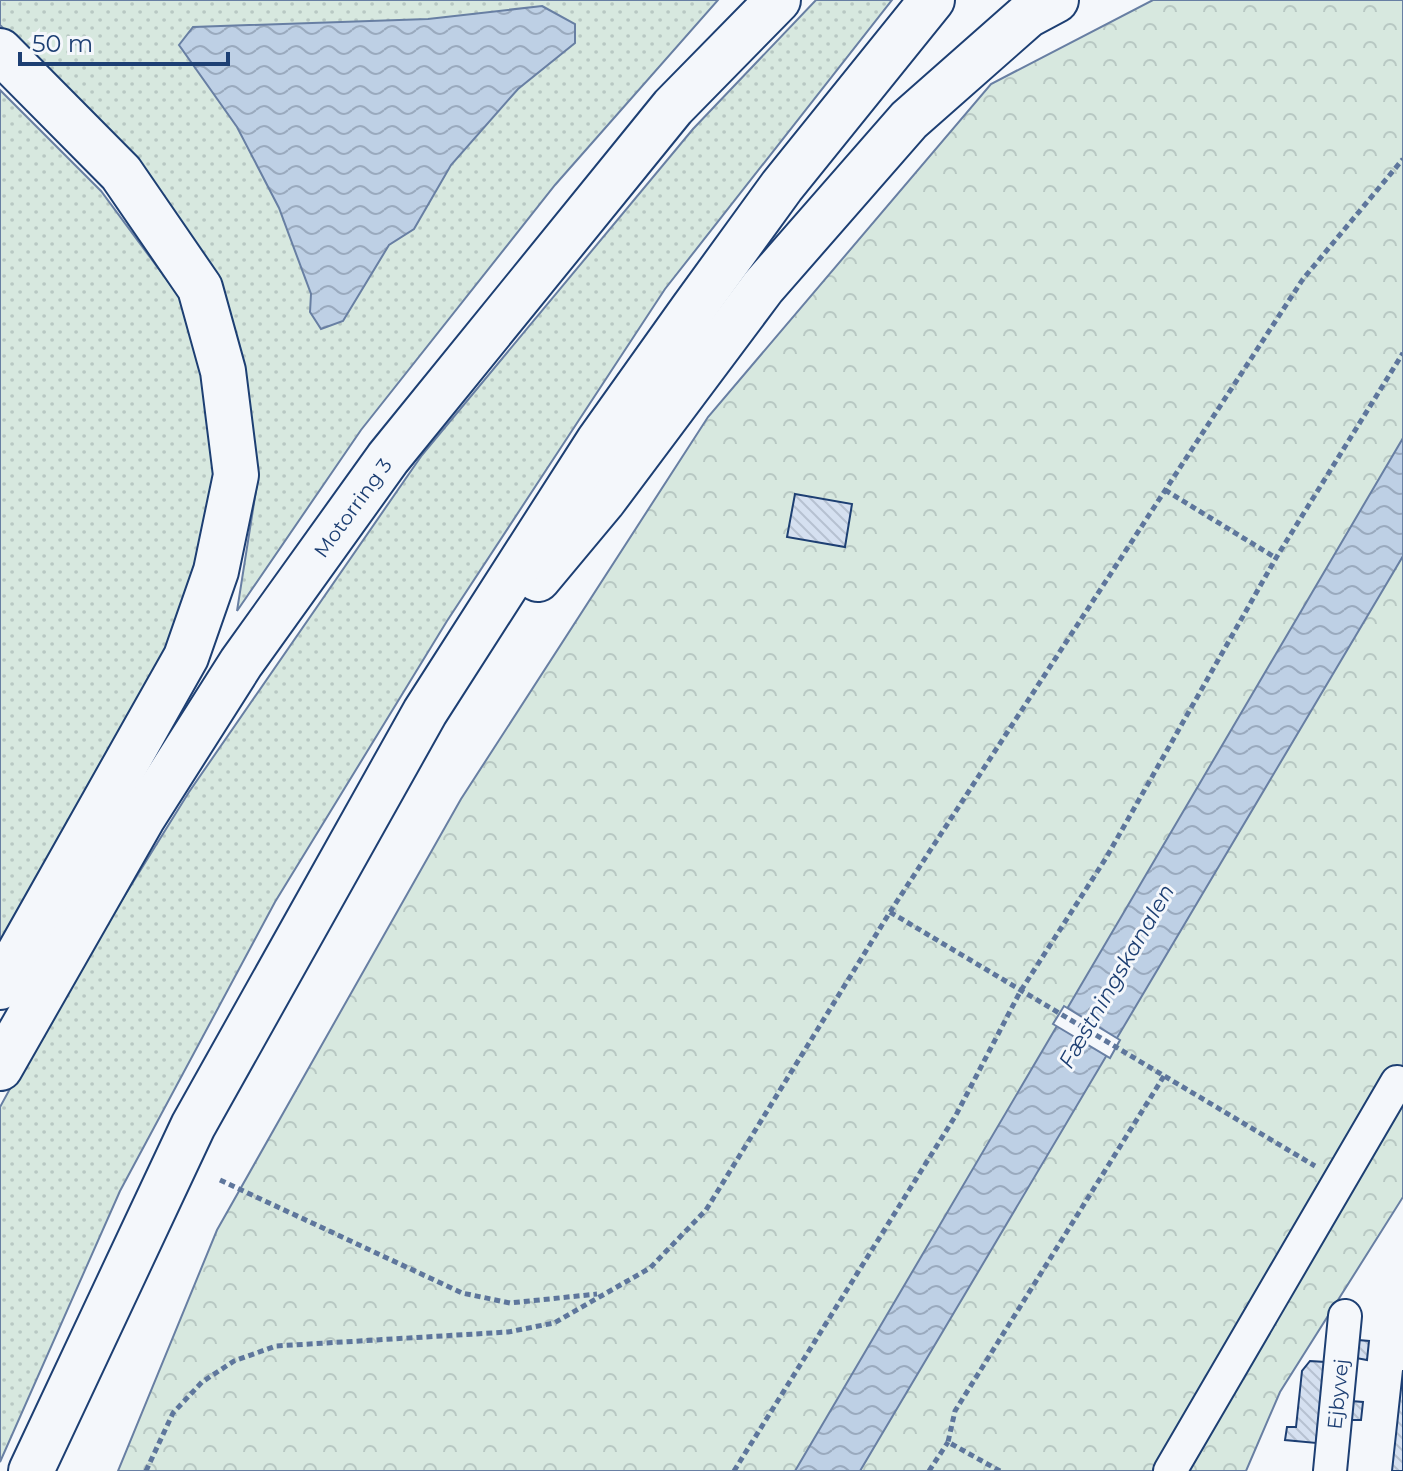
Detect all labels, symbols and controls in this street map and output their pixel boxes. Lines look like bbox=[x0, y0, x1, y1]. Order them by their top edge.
scale bar bbox=[20, 16, 228, 66]
text: 50 m bbox=[32, 29, 93, 58]
street label: Motorring 3 bbox=[309, 454, 397, 562]
water label: Fæstningskanalen bbox=[1053, 879, 1180, 1073]
street label: Ejbyvej bbox=[1322, 1358, 1354, 1430]

